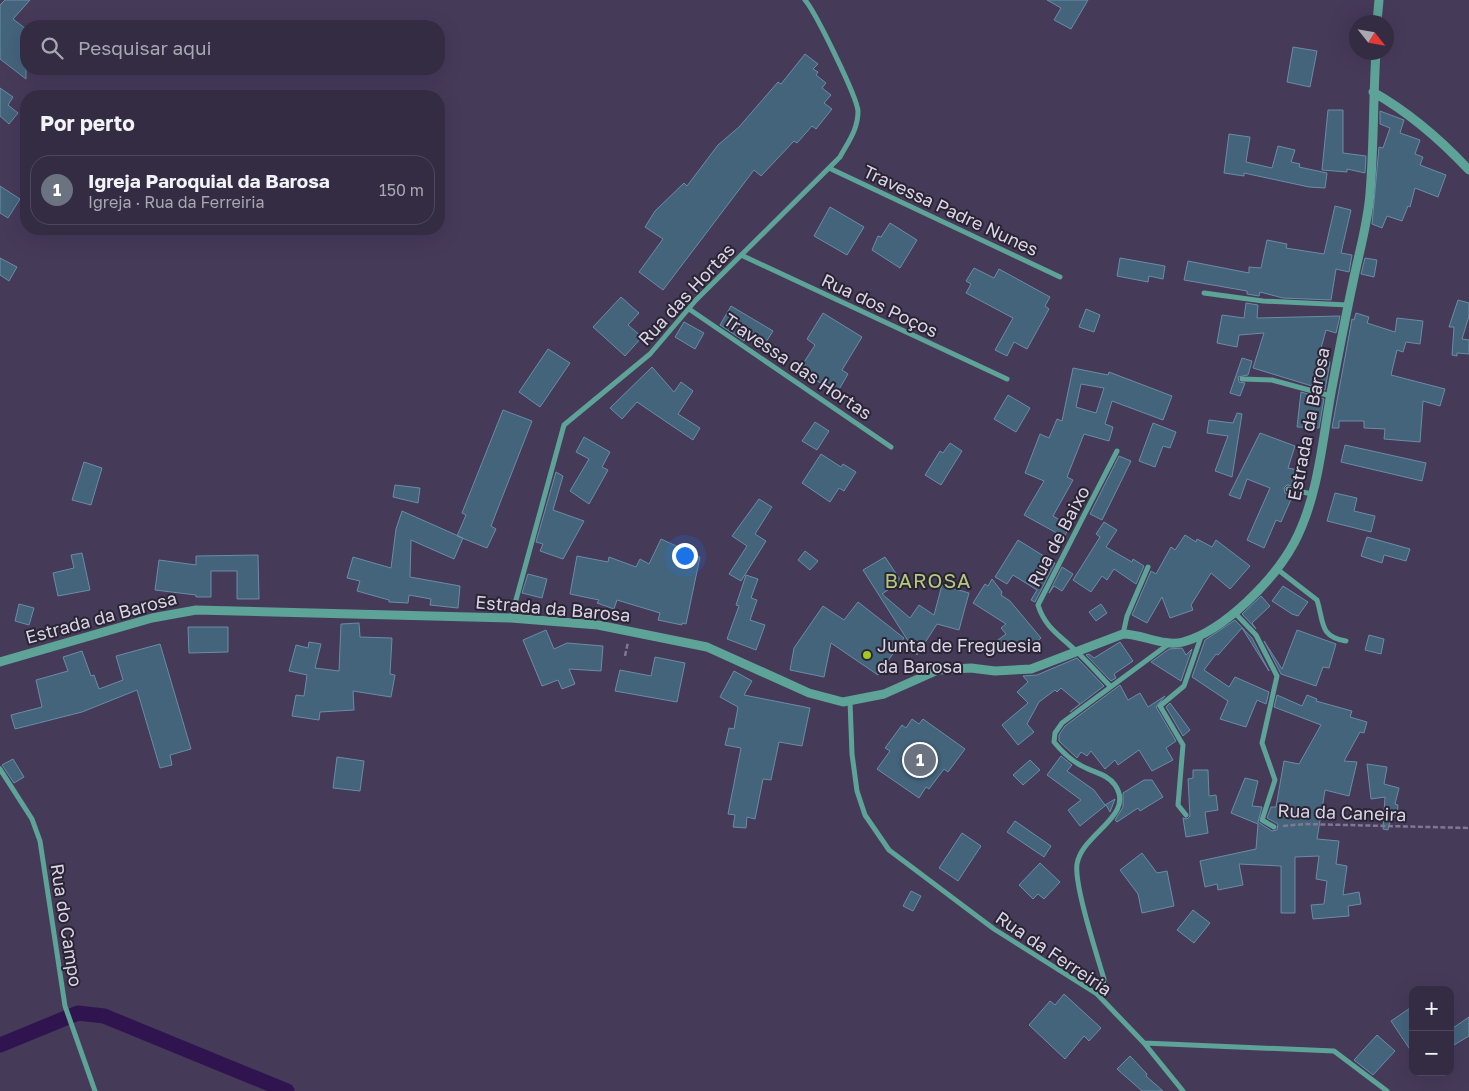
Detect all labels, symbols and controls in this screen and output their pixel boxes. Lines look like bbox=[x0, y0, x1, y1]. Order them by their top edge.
north arrow bbox=[1349, 15, 1394, 60]
search box bbox=[20, 20, 445, 75]
icon: search bbox=[38, 34, 66, 62]
text: Pesquisar aqui bbox=[78, 36, 212, 59]
text: Por perto bbox=[40, 110, 135, 136]
street label: Travessa Padre Nunes bbox=[860, 160, 1042, 260]
text: Igreja Paroquial da Barosa bbox=[88, 169, 330, 192]
text: 1 bbox=[53, 180, 61, 200]
text: 150 m bbox=[379, 180, 424, 200]
text: Igreja · Rua da Ferreiria bbox=[88, 192, 265, 212]
street label: Rua das Hortas bbox=[633, 238, 739, 350]
street label: Rua dos Poços bbox=[818, 268, 942, 342]
street label: Travessa das Hortas bbox=[720, 308, 876, 424]
street label: Estrada da Barosa bbox=[1282, 345, 1334, 503]
street label: Rua de Baixo bbox=[1022, 482, 1094, 590]
your location bbox=[672, 543, 698, 569]
district label: BAROSA bbox=[885, 568, 971, 592]
street label: Estrada da Barosa bbox=[23, 586, 179, 648]
street label: Estrada da Barosa bbox=[474, 590, 632, 626]
place label: Junta de Freguesia da Barosa bbox=[877, 634, 1042, 677]
marker: Junta de Freguesia da Barosa bbox=[861, 649, 873, 661]
pin: 1 bbox=[904, 741, 936, 779]
street label: Rua da Caneira bbox=[1277, 799, 1407, 825]
street label: Rua do Campo bbox=[46, 862, 88, 988]
street label: Rua da Ferreiria bbox=[992, 906, 1116, 1000]
map controls bbox=[1409, 986, 1454, 1076]
button: + bbox=[1409, 986, 1454, 1031]
button: − bbox=[1409, 1031, 1454, 1076]

